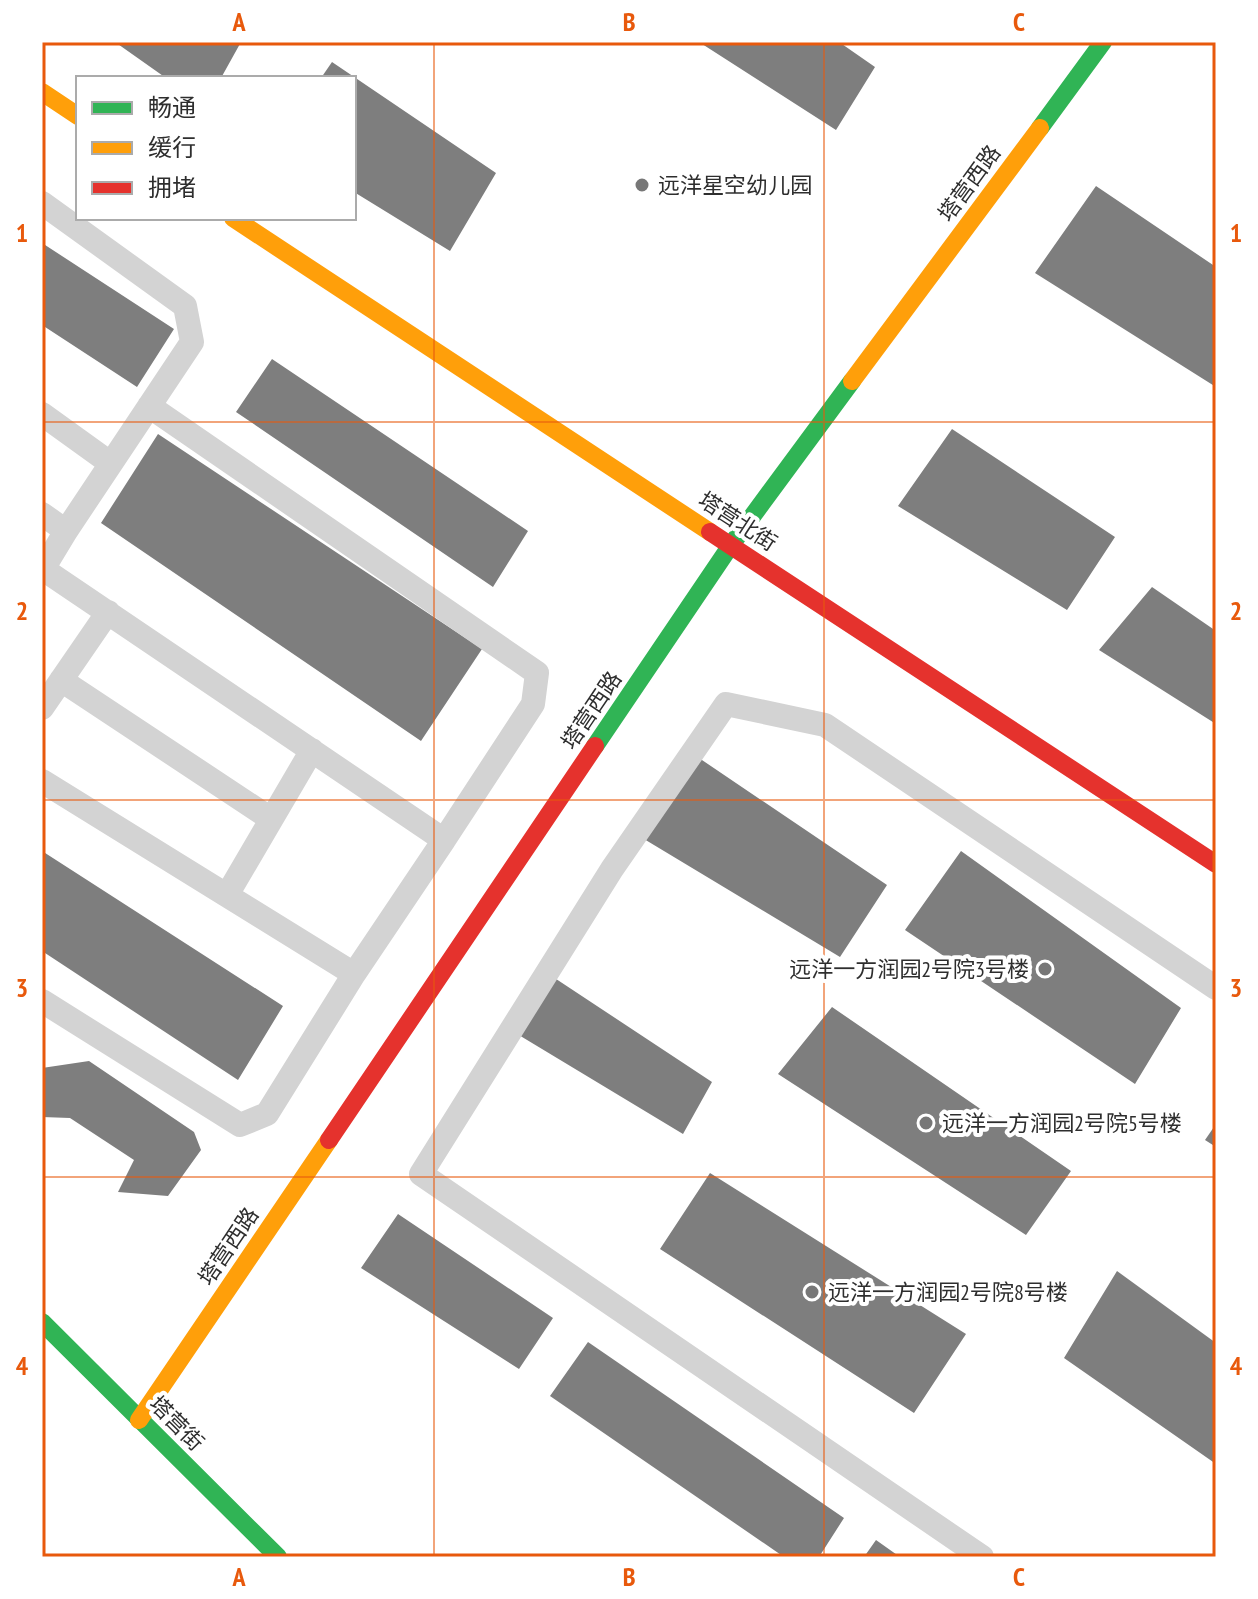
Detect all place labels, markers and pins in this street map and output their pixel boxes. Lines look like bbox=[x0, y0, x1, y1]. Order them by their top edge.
place label: 远洋星空幼儿园 bbox=[658, 171, 812, 199]
marker: 远洋星空幼儿园 bbox=[633, 176, 651, 194]
place label: 远洋一方润园2号院3号楼 bbox=[789, 955, 1029, 983]
marker: 远洋一方润园2号院3号楼 bbox=[1036, 960, 1054, 978]
place label: 远洋一方润园2号院5号楼 bbox=[942, 1109, 1182, 1137]
marker: 远洋一方润园2号院5号楼 bbox=[917, 1114, 935, 1132]
place label: 远洋一方润园2号院8号楼 bbox=[828, 1278, 1068, 1306]
marker: 远洋一方润园2号院8号楼 bbox=[803, 1283, 821, 1301]

